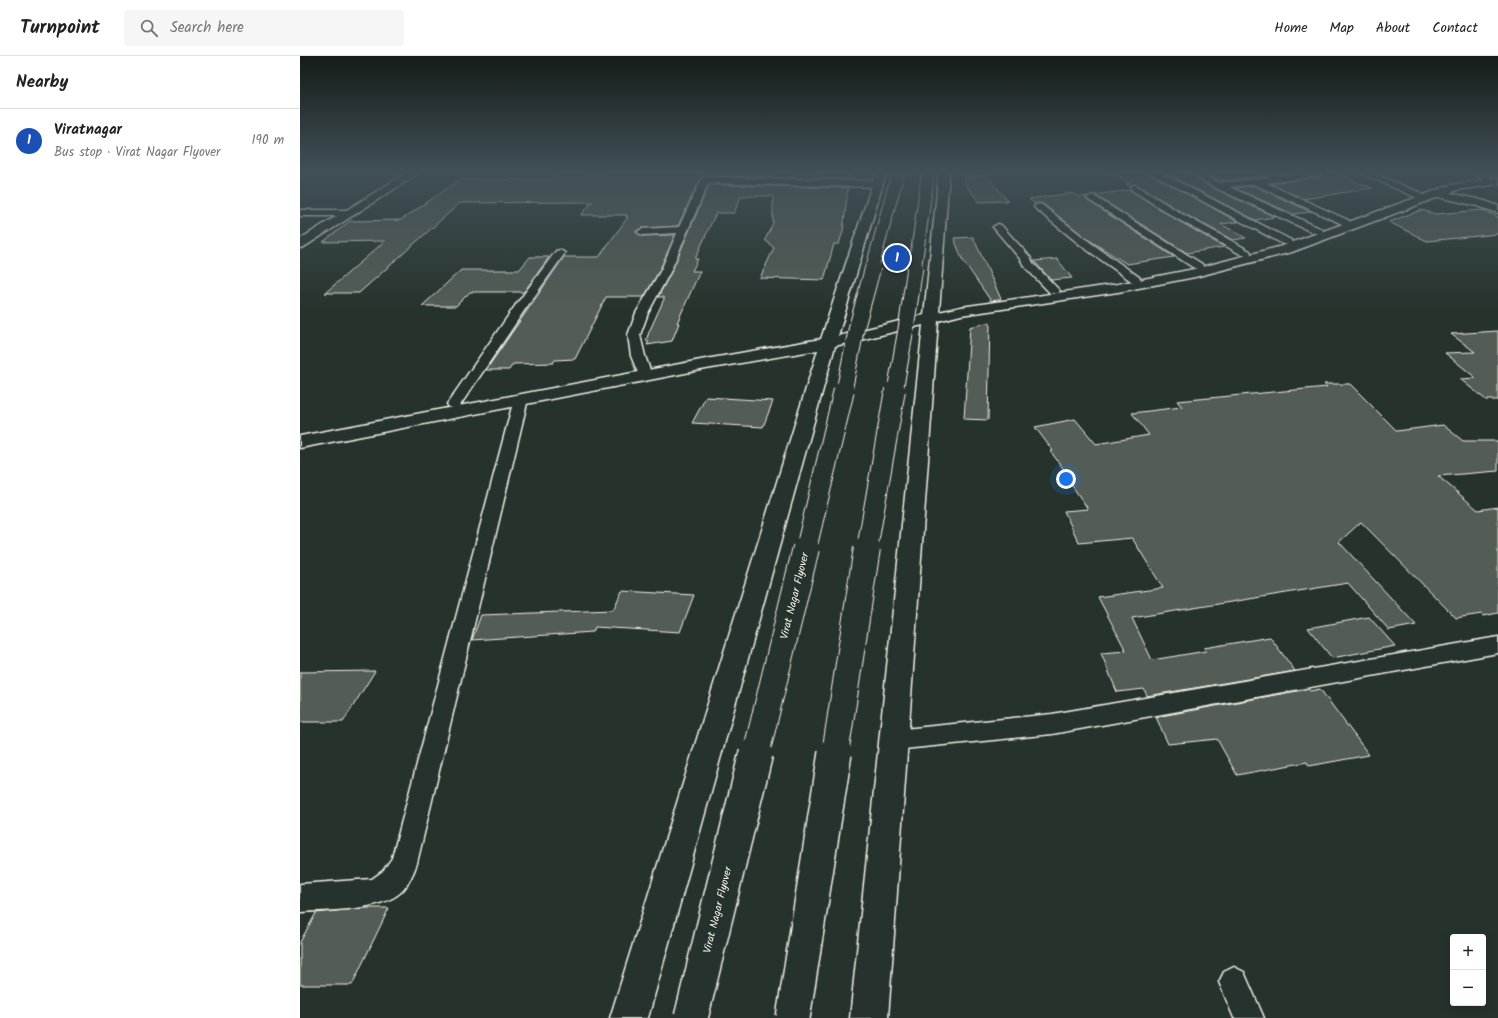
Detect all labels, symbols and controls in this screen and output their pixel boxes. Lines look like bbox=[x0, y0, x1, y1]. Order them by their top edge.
search box bbox=[124, 10, 404, 46]
text: Turnpoint bbox=[20, 13, 100, 43]
text: Search here bbox=[170, 16, 244, 40]
icon: search bbox=[138, 17, 160, 39]
text: Home bbox=[1274, 17, 1308, 39]
text: Map bbox=[1330, 17, 1354, 39]
text: About bbox=[1376, 17, 1410, 39]
text: Contact bbox=[1432, 17, 1478, 39]
text: Nearby bbox=[16, 69, 68, 96]
text: Viratnagar bbox=[54, 118, 122, 142]
text: 1 bbox=[27, 130, 31, 151]
text: 190 m bbox=[252, 130, 284, 151]
text: Bus stop · Virat Nagar Flyover bbox=[54, 142, 220, 163]
pin: 1 bbox=[884, 243, 910, 273]
your location bbox=[1056, 469, 1076, 489]
street label: Virat Nagar Flyover bbox=[776, 549, 815, 641]
street label: Virat Nagar Flyover bbox=[699, 863, 738, 955]
map controls bbox=[1450, 934, 1486, 1006]
button: + bbox=[1450, 934, 1486, 970]
button: − bbox=[1450, 970, 1486, 1006]

